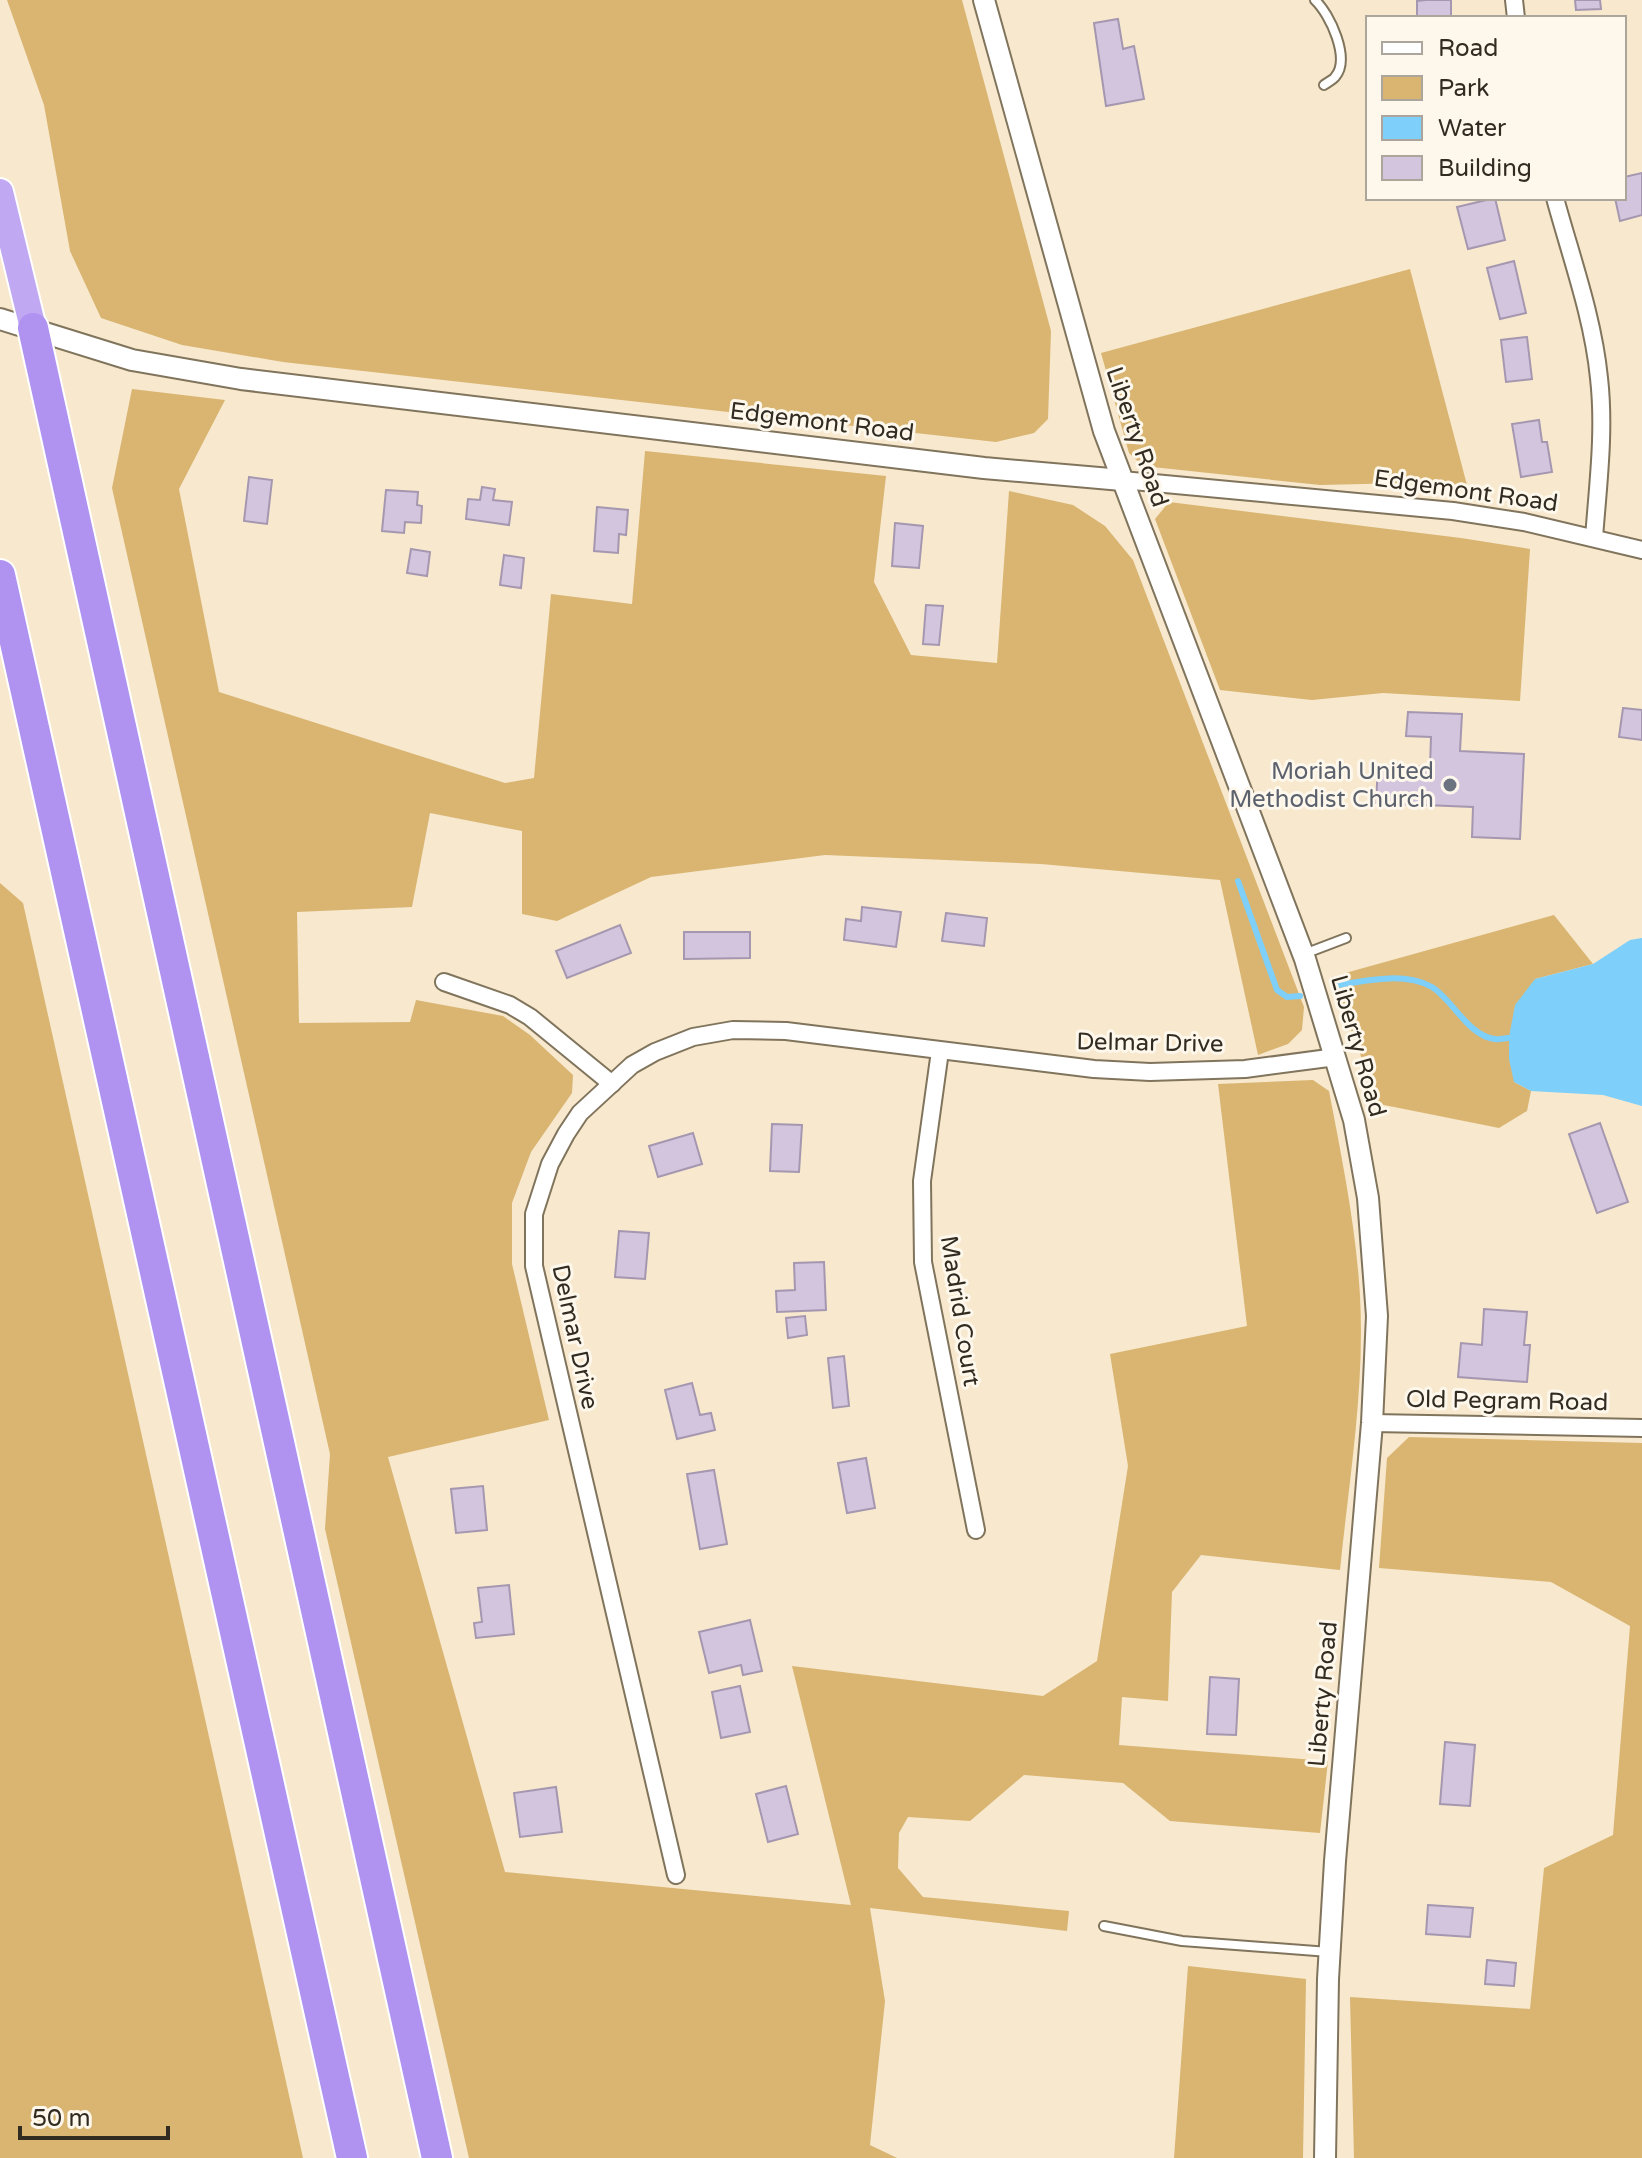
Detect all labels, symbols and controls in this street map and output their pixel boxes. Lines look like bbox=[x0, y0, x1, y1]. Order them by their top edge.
legend bbox=[1366, 16, 1626, 200]
text: Road bbox=[1438, 34, 1498, 63]
text: Park bbox=[1438, 74, 1489, 103]
text: Water bbox=[1438, 114, 1507, 143]
text: Building bbox=[1438, 154, 1532, 183]
street label: Liberty Road bbox=[1099, 363, 1175, 511]
street label: Edgemont Road bbox=[728, 396, 916, 448]
street label: Edgemont Road bbox=[1372, 464, 1560, 518]
place label: Moriah United Methodist Church bbox=[1229, 757, 1434, 814]
marker: Moriah United Methodist Church bbox=[1441, 776, 1459, 794]
street label: Liberty Road bbox=[1324, 972, 1392, 1120]
street label: Delmar Drive bbox=[1076, 1027, 1224, 1059]
street label: Madrid Court bbox=[934, 1234, 986, 1388]
street label: Delmar Drive bbox=[546, 1262, 604, 1412]
street label: Old Pegram Road bbox=[1406, 1385, 1608, 1417]
street label: Liberty Road bbox=[1302, 1620, 1344, 1768]
scale bar bbox=[20, 2090, 168, 2140]
text: 50 m bbox=[32, 2104, 90, 2133]

